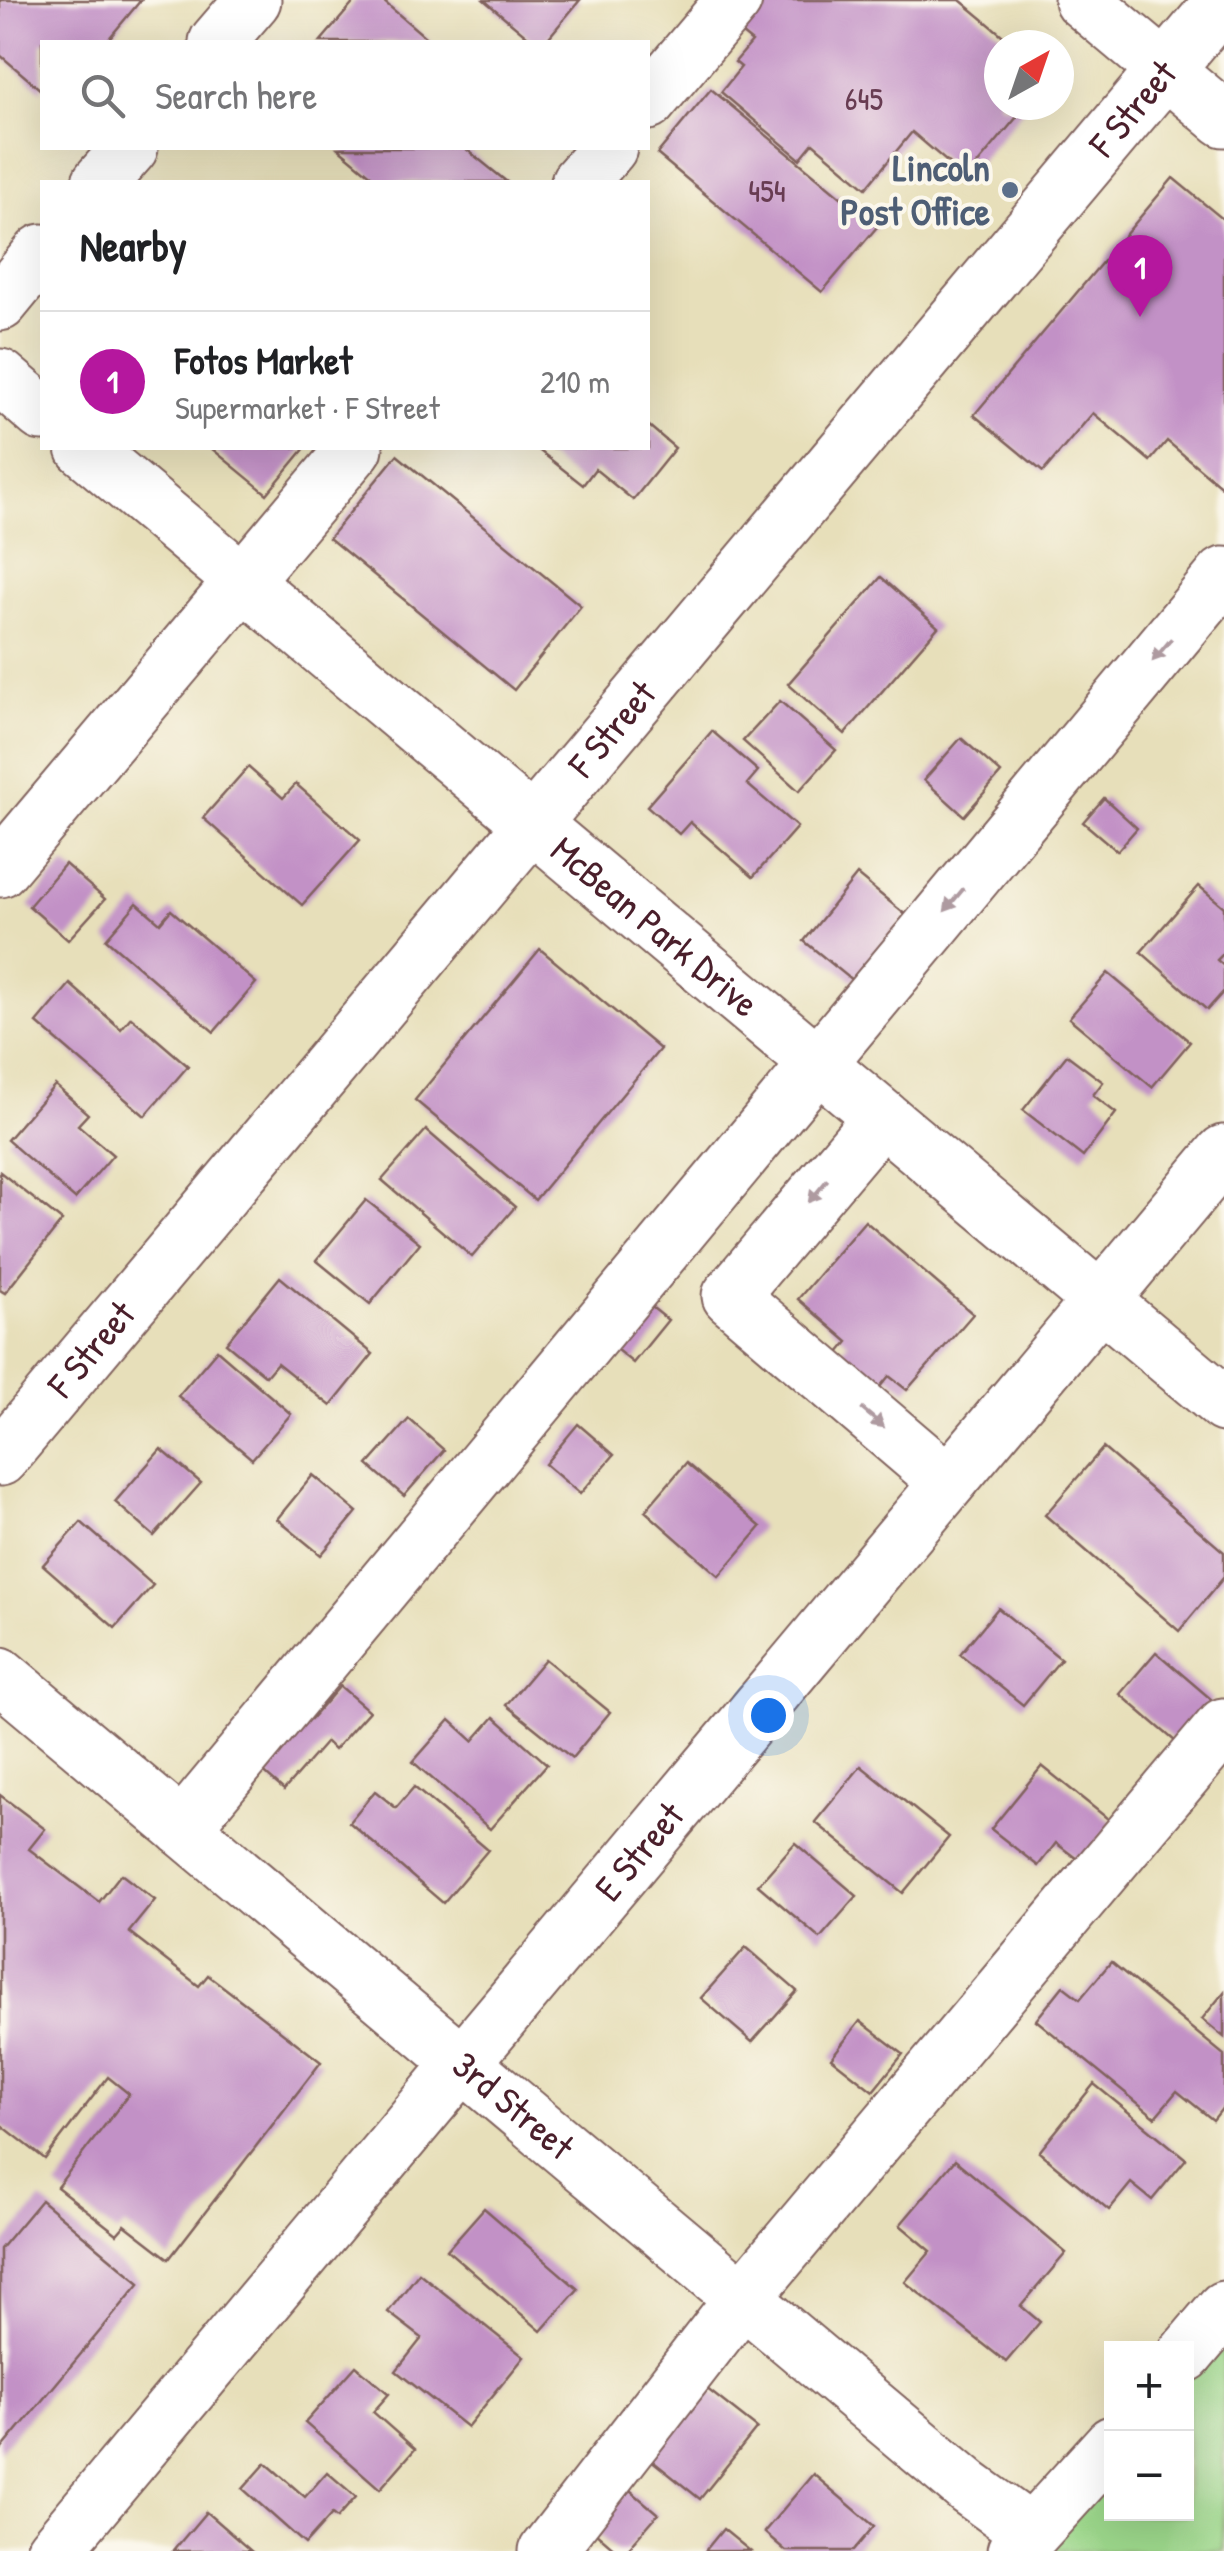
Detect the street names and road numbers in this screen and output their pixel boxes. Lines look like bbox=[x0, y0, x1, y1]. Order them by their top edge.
street label: F Street bbox=[1076, 48, 1189, 168]
street label: F Street bbox=[555, 668, 668, 788]
street label: McBean Park Drive bbox=[540, 824, 770, 1028]
street label: F Street bbox=[34, 1288, 147, 1409]
street label: E Street bbox=[582, 1790, 696, 1911]
street label: 3rd Street bbox=[442, 2039, 586, 2172]

